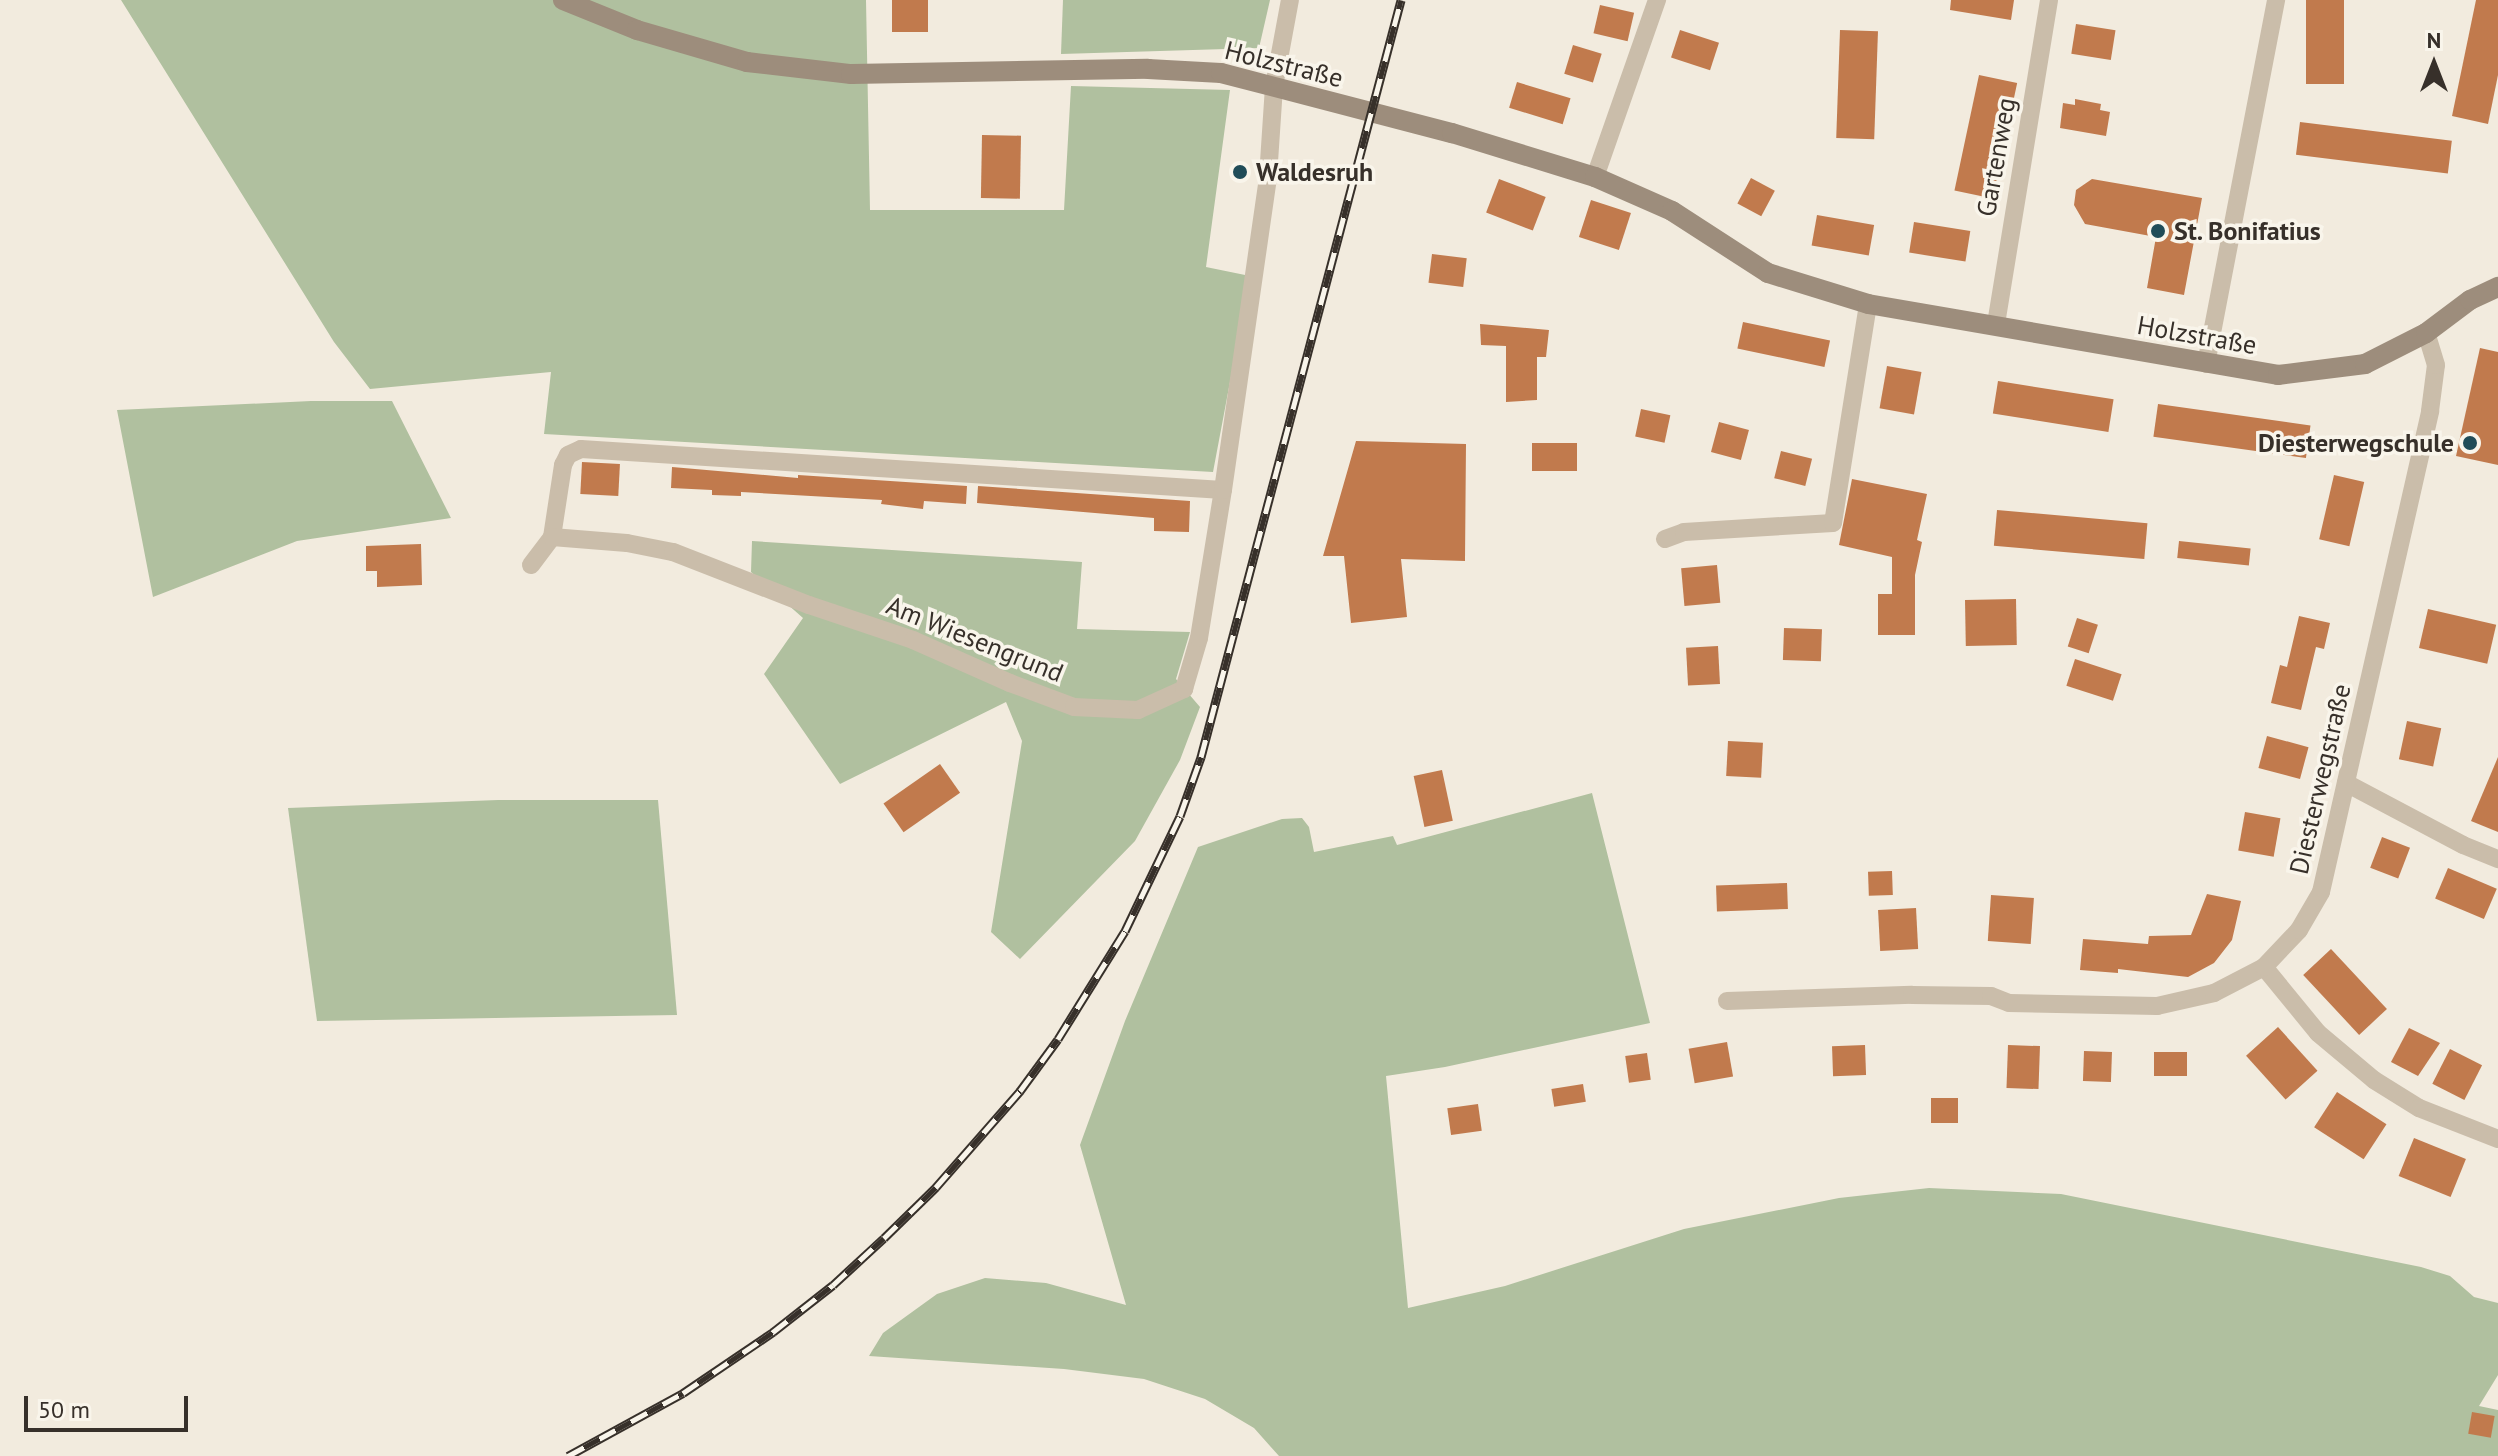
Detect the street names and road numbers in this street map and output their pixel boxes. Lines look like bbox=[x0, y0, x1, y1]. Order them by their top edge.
street label: Holzstraße bbox=[1222, 34, 1346, 94]
street label: Gartenweg bbox=[1970, 95, 2022, 219]
street label: Holzstraße bbox=[2135, 309, 2259, 361]
street label: Am Wiesengrund bbox=[882, 589, 1068, 689]
street label: Diesterwegstraße bbox=[2283, 681, 2357, 877]

